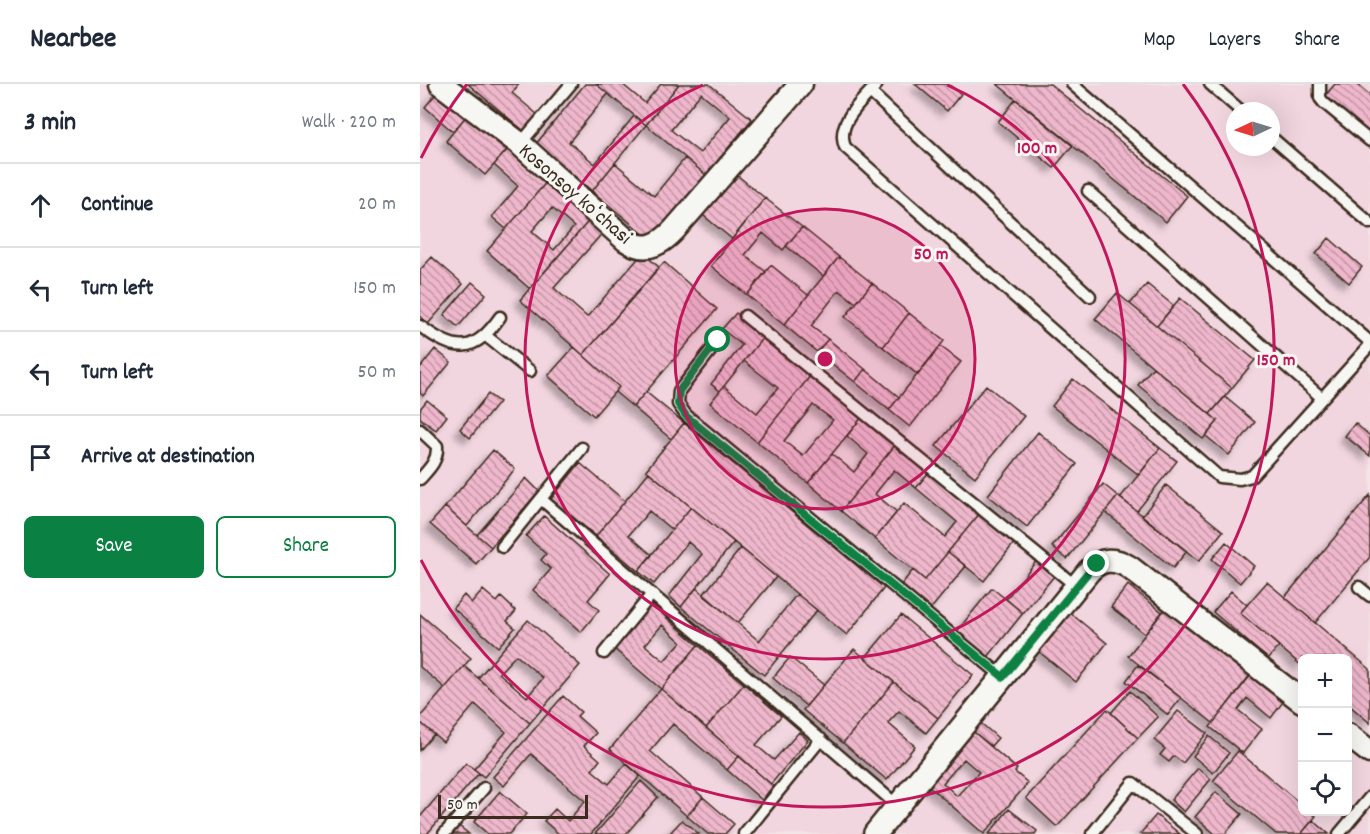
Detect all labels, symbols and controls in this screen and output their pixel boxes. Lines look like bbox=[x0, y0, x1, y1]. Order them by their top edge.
text: Nearbee bbox=[30, 21, 116, 61]
text: Map bbox=[1144, 26, 1175, 56]
text: Layers bbox=[1208, 26, 1261, 56]
text: Share bbox=[1294, 26, 1340, 56]
north arrow bbox=[1226, 102, 1280, 156]
text: 3 min bbox=[24, 105, 76, 142]
text: Walk · 220 m bbox=[302, 109, 396, 137]
street label: Kosonsoy koʻchasi bbox=[511, 137, 637, 253]
text: 100 m bbox=[1017, 137, 1057, 162]
icon: ahead bbox=[24, 189, 57, 222]
text: Continue bbox=[81, 190, 153, 221]
text: 20 m bbox=[358, 191, 396, 219]
text: 50 m bbox=[914, 243, 948, 268]
icon: left bbox=[24, 273, 57, 306]
text: Turn left bbox=[81, 274, 153, 305]
text: 150 m bbox=[353, 275, 396, 303]
route start bbox=[704, 326, 730, 352]
centre of rings bbox=[815, 349, 835, 369]
text: 150 m bbox=[1257, 349, 1295, 374]
icon: left bbox=[24, 357, 57, 390]
text: Turn left bbox=[81, 358, 153, 389]
text: 50 m bbox=[358, 359, 396, 387]
icon: arrive bbox=[24, 441, 57, 474]
text: Arrive at destination bbox=[81, 442, 255, 473]
button: Save bbox=[24, 516, 204, 578]
button: Share bbox=[216, 516, 396, 578]
route end bbox=[1083, 550, 1109, 576]
map controls bbox=[1298, 654, 1352, 816]
button: + bbox=[1298, 654, 1352, 708]
button: − bbox=[1298, 708, 1352, 762]
button: locate bbox=[1298, 762, 1352, 816]
scale bar bbox=[438, 792, 588, 820]
text: 50 m bbox=[447, 794, 478, 817]

